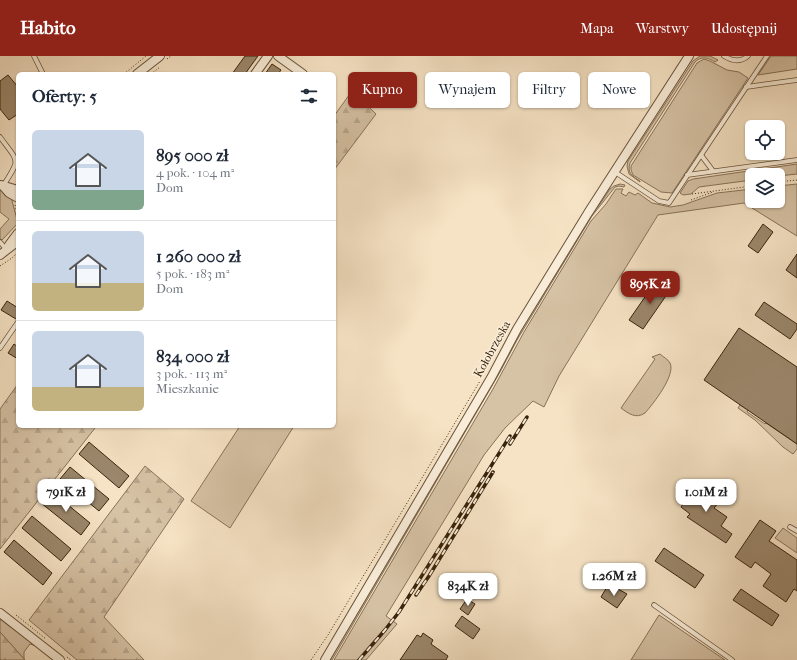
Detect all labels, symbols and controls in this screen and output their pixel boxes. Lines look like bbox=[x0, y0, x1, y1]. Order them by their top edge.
text: Habito bbox=[20, 17, 76, 39]
text: Mapa bbox=[580, 20, 614, 37]
text: Warstwy bbox=[636, 20, 689, 37]
text: Udostępnij bbox=[711, 20, 777, 37]
chip: Kupno bbox=[348, 72, 417, 108]
chip: Wynajem bbox=[425, 72, 510, 108]
chip: Filtry bbox=[518, 72, 580, 108]
chip: Nowe bbox=[588, 72, 650, 108]
icon: filters bbox=[298, 85, 320, 107]
text: Oferty: 5 bbox=[32, 86, 97, 106]
map controls bbox=[745, 120, 785, 208]
button: locate bbox=[745, 120, 785, 160]
text: 895 000 zł bbox=[156, 145, 228, 165]
icon: home bbox=[64, 146, 112, 194]
text: 4 pok. · 104 m² bbox=[156, 165, 234, 180]
button: layers bbox=[745, 168, 785, 208]
text: Dom bbox=[156, 180, 183, 195]
text: 1 260 000 zł bbox=[156, 246, 241, 266]
icon: home bbox=[64, 247, 112, 295]
text: 5 pok. · 183 m² bbox=[156, 266, 229, 281]
pin: 895K zł bbox=[613, 271, 687, 305]
text: 895K zł bbox=[630, 276, 670, 291]
text: Dom bbox=[156, 281, 183, 296]
street label: Kołobrzeska bbox=[471, 318, 513, 380]
text: 834 000 zł bbox=[156, 346, 229, 366]
icon: home bbox=[64, 347, 112, 395]
text: 3 pok. · 113 m² bbox=[156, 366, 227, 381]
text: Mieszkanie bbox=[156, 381, 219, 396]
pin: 791K zł bbox=[29, 479, 103, 513]
pin: 1.01M zł bbox=[665, 479, 747, 513]
text: 791K zł bbox=[46, 484, 86, 499]
text: 1.01M zł bbox=[685, 484, 727, 499]
pin: 1.26M zł bbox=[573, 563, 655, 597]
text: 1.26M zł bbox=[592, 568, 636, 583]
pin: 834K zł bbox=[431, 573, 505, 607]
text: 834K zł bbox=[447, 578, 489, 593]

